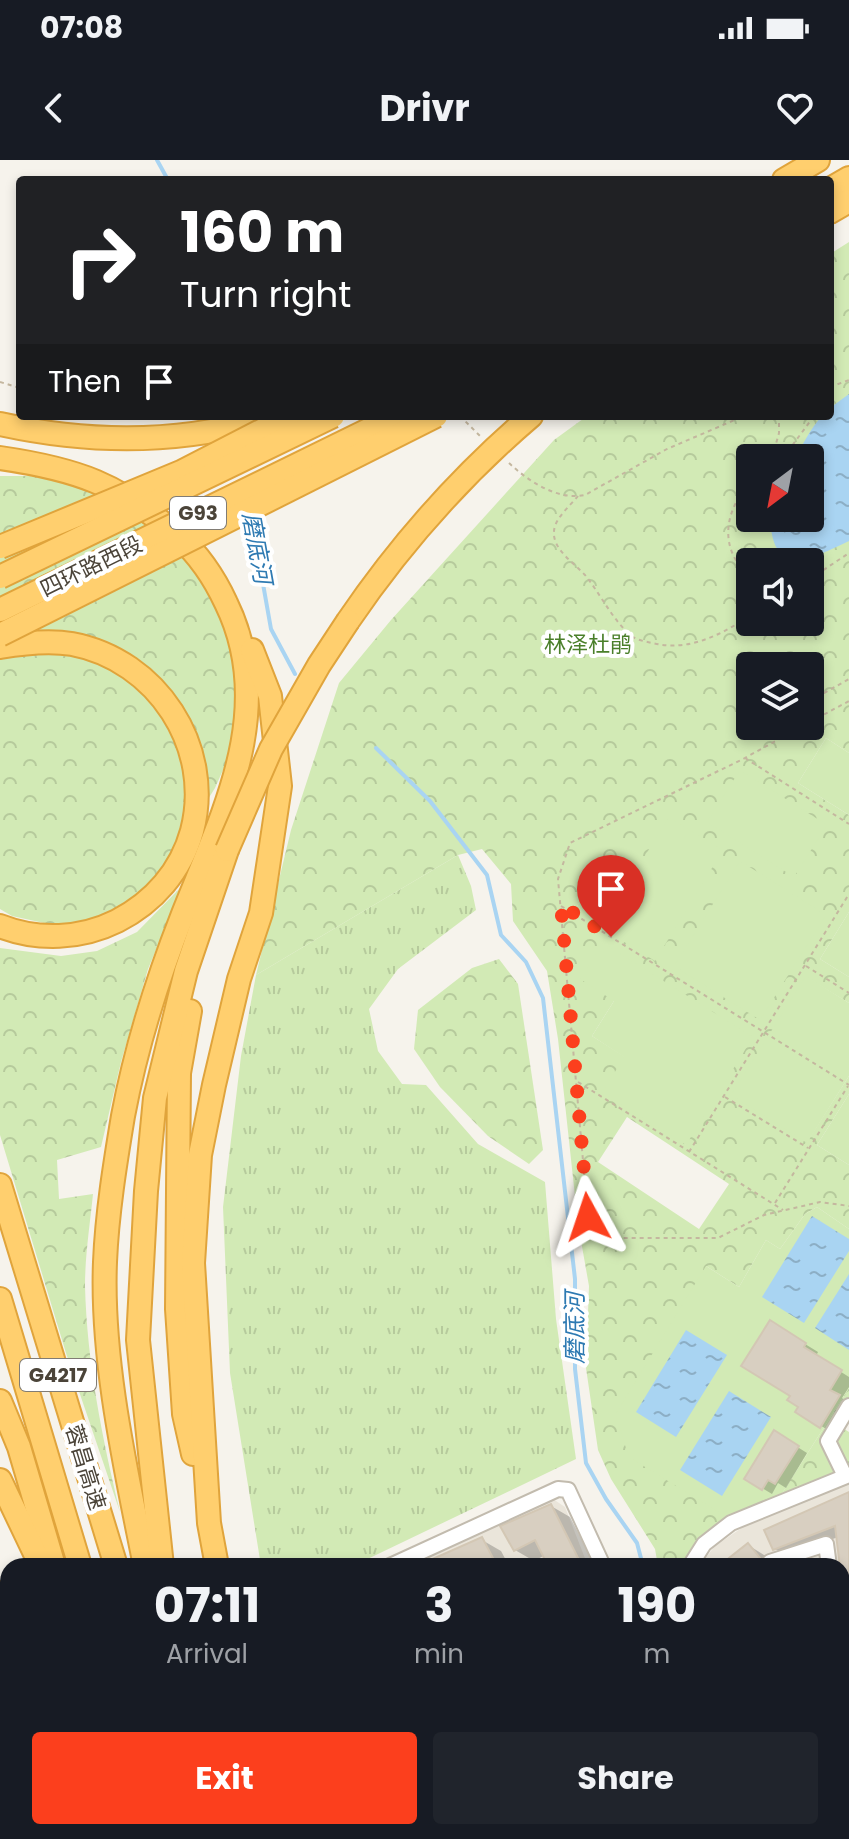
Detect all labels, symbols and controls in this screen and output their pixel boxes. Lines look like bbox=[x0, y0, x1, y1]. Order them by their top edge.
text: 07:08 bbox=[40, 6, 123, 49]
text: Drivr bbox=[379, 83, 470, 134]
icon: back bbox=[32, 86, 76, 130]
icon: heart bbox=[773, 86, 817, 130]
text: 160 m bbox=[180, 193, 344, 272]
icon: right bbox=[48, 208, 152, 312]
text: Turn right bbox=[180, 269, 351, 320]
text: Then bbox=[48, 360, 121, 403]
icon: arrive bbox=[137, 360, 181, 404]
north arrow bbox=[736, 444, 824, 532]
map controls bbox=[736, 444, 824, 740]
road number: G93 bbox=[170, 497, 226, 529]
water label: 磨底河 bbox=[235, 510, 281, 590]
street label: 四环路西段 bbox=[35, 528, 147, 604]
button: sound bbox=[736, 548, 824, 636]
park label: 林泽杜鹃 bbox=[544, 629, 632, 660]
button: layers bbox=[736, 652, 824, 740]
pin bbox=[577, 855, 645, 937]
icon: arrive bbox=[589, 867, 633, 911]
position arrow bbox=[546, 1175, 630, 1259]
water label: 磨底河 bbox=[558, 1288, 591, 1364]
road number: G4217 bbox=[20, 1359, 96, 1391]
street label: 蓉昌高速 bbox=[58, 1421, 113, 1514]
text: 07:11 bbox=[154, 1572, 260, 1639]
text: 3 bbox=[424, 1572, 453, 1639]
text: 190 bbox=[617, 1572, 696, 1639]
text: Arrival bbox=[166, 1636, 248, 1672]
text: min bbox=[414, 1636, 464, 1672]
text: m bbox=[644, 1636, 670, 1672]
button: Exit bbox=[32, 1732, 417, 1824]
button: Share bbox=[433, 1732, 818, 1824]

